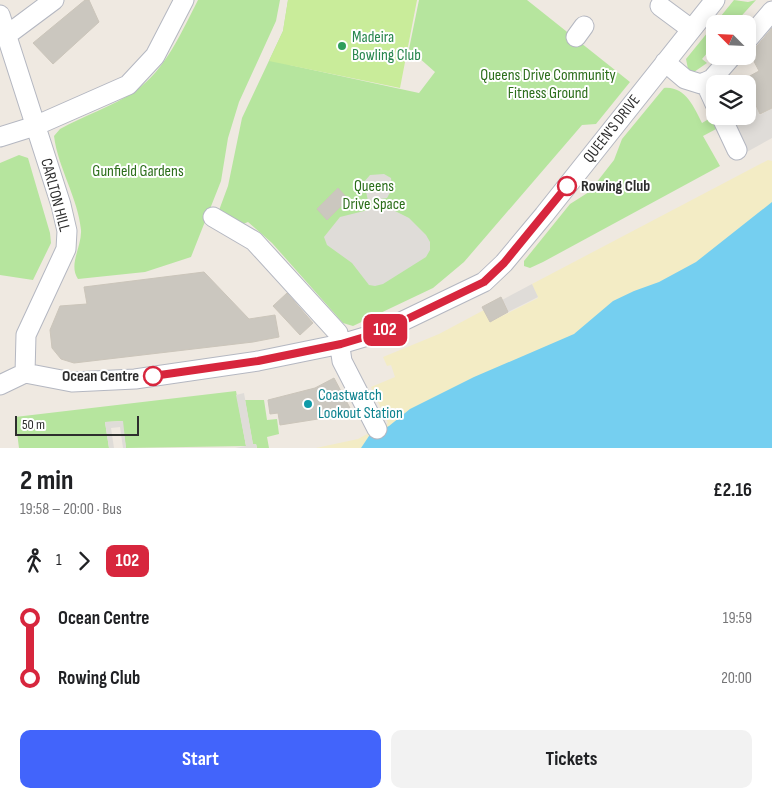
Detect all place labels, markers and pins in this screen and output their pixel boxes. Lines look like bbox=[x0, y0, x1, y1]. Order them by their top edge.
place label: Madeira Bowling Club bbox=[352, 28, 421, 65]
marker: Madeira Bowling Club bbox=[336, 40, 348, 52]
marker: Rowing Club bbox=[557, 176, 577, 196]
place label: Rowing Club bbox=[581, 177, 650, 196]
marker: Ocean Centre bbox=[143, 366, 163, 386]
place label: Ocean Centre bbox=[62, 367, 139, 386]
place label: Coastwatch Lookout Station bbox=[318, 386, 403, 423]
marker: Coastwatch Lookout Station bbox=[302, 398, 314, 410]

